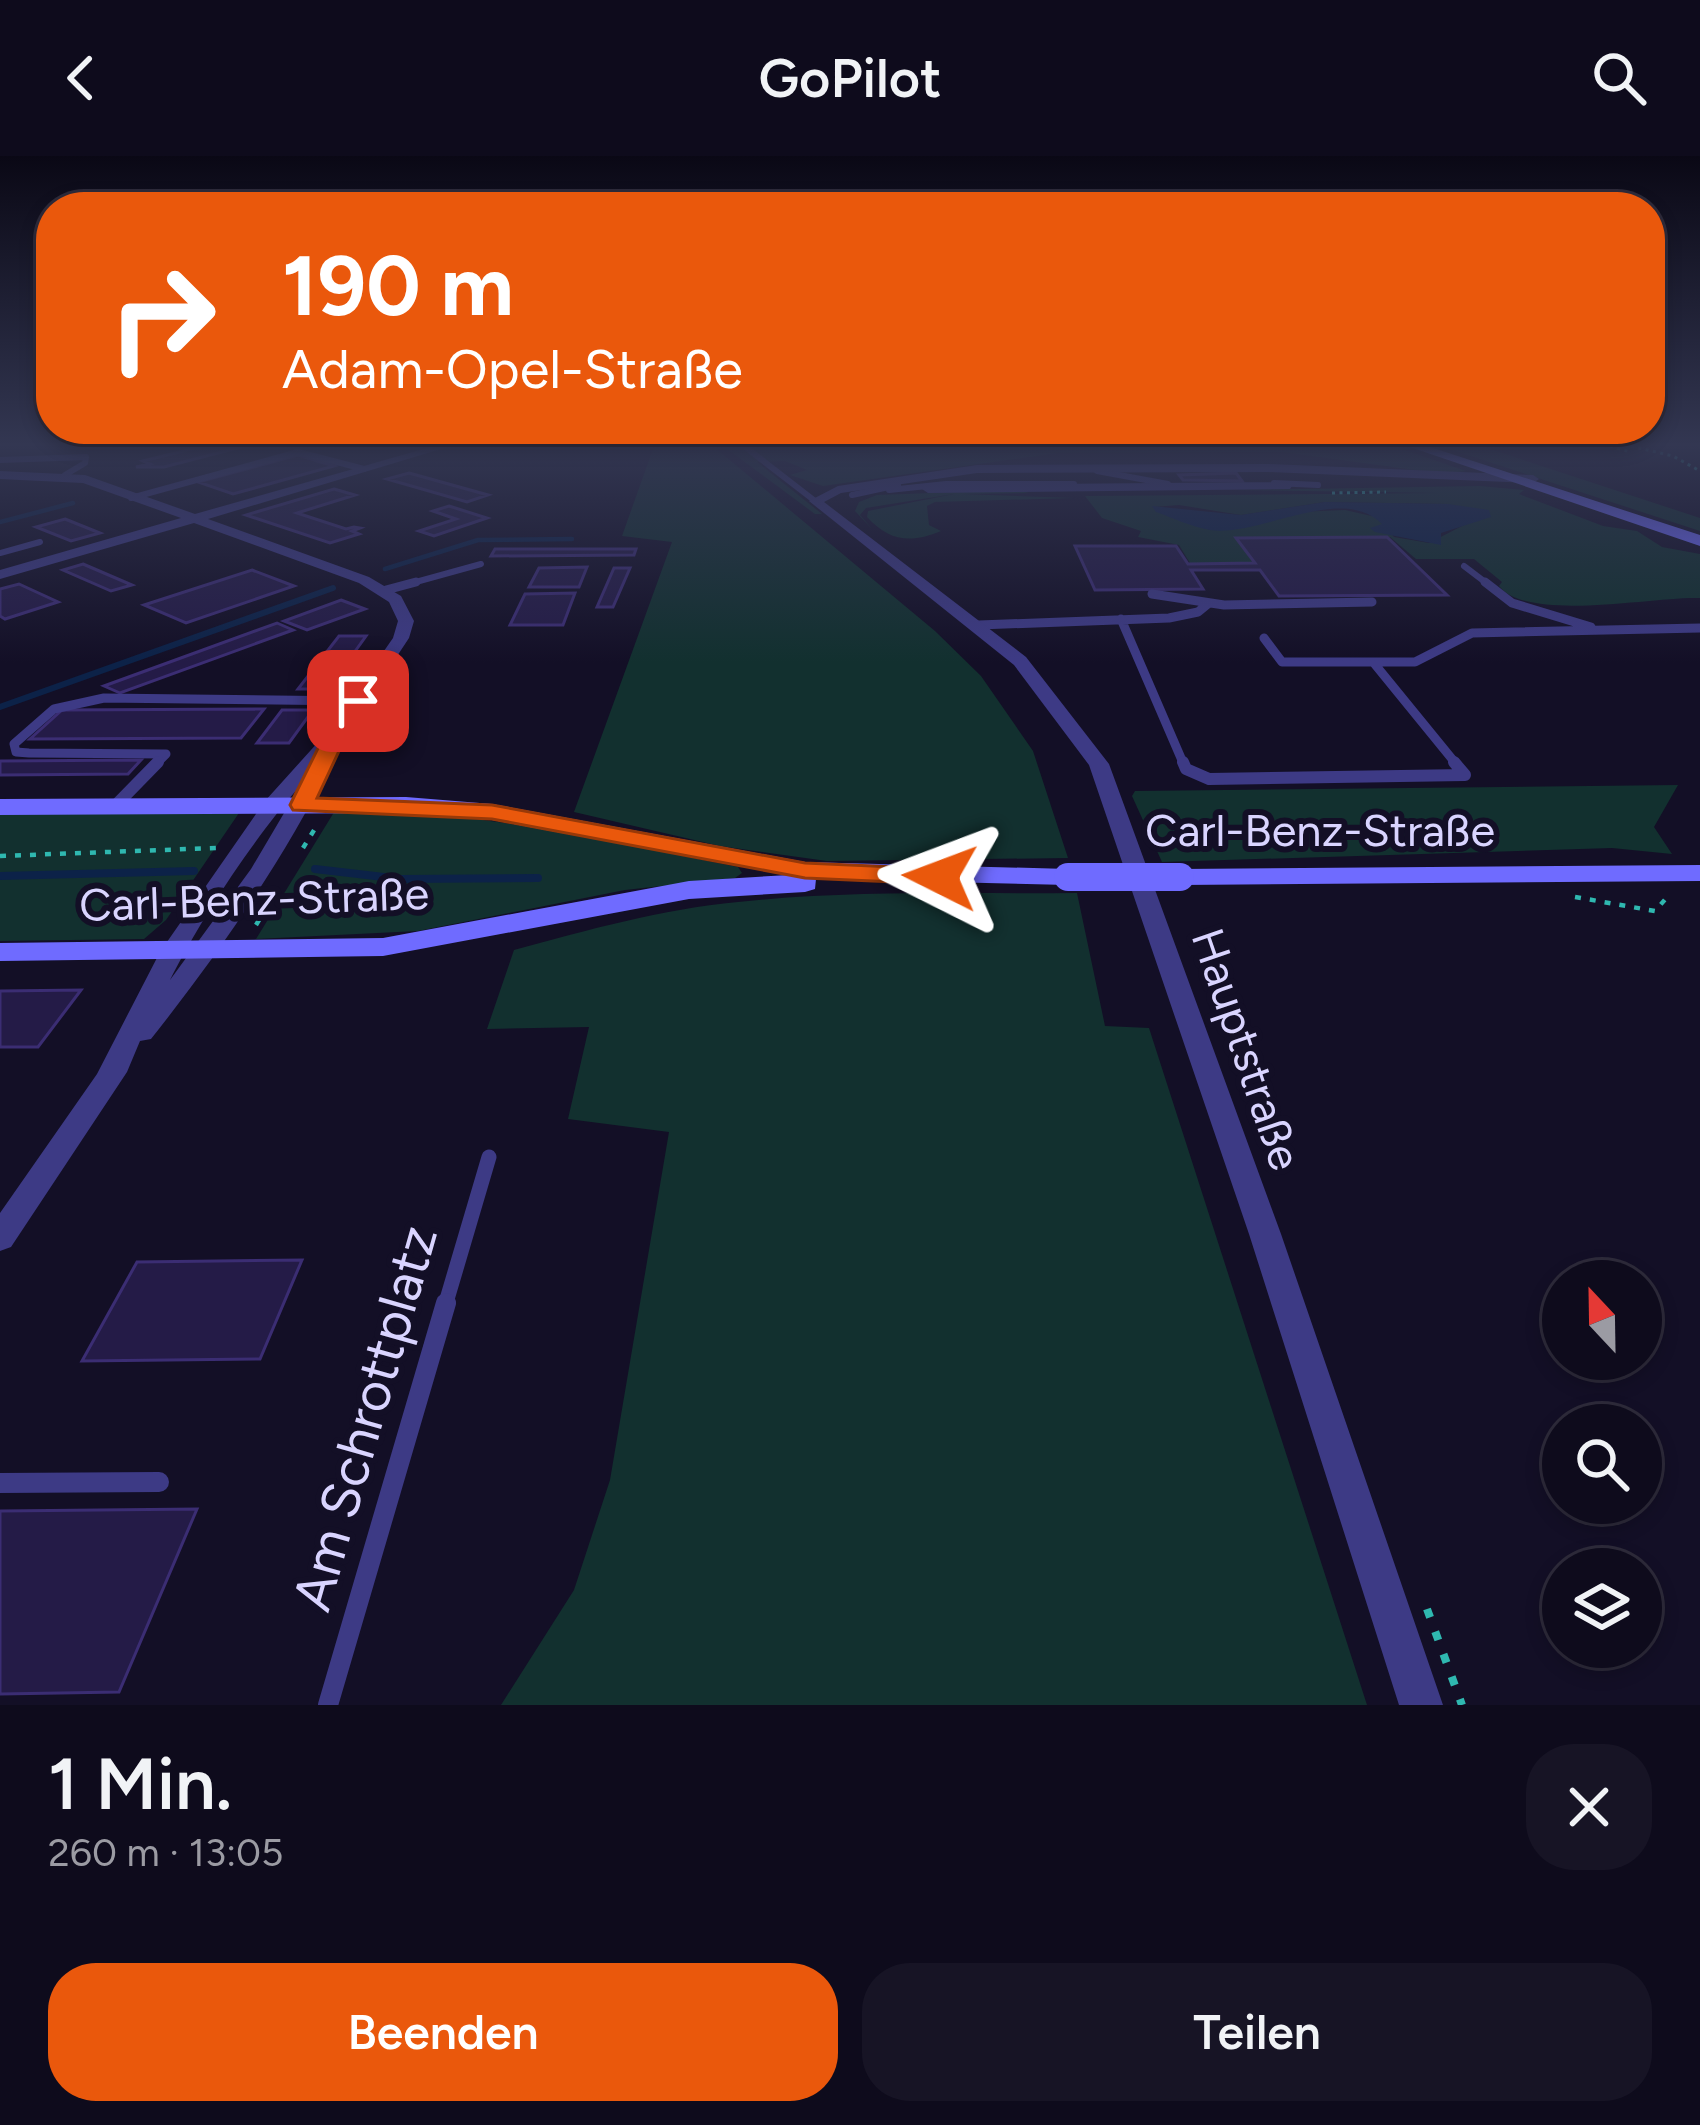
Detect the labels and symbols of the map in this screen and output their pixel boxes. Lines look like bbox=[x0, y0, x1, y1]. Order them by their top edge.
pin bbox=[307, 650, 409, 752]
street label: Carl-Benz-Straße bbox=[1145, 803, 1495, 857]
position arrow bbox=[877, 814, 1003, 940]
street label: Carl-Benz-Straße bbox=[78, 866, 430, 932]
street label: Hauptstraße bbox=[1181, 921, 1313, 1177]
street label: Am Schrottplatz bbox=[279, 1218, 451, 1618]
north arrow bbox=[1542, 1260, 1662, 1380]

